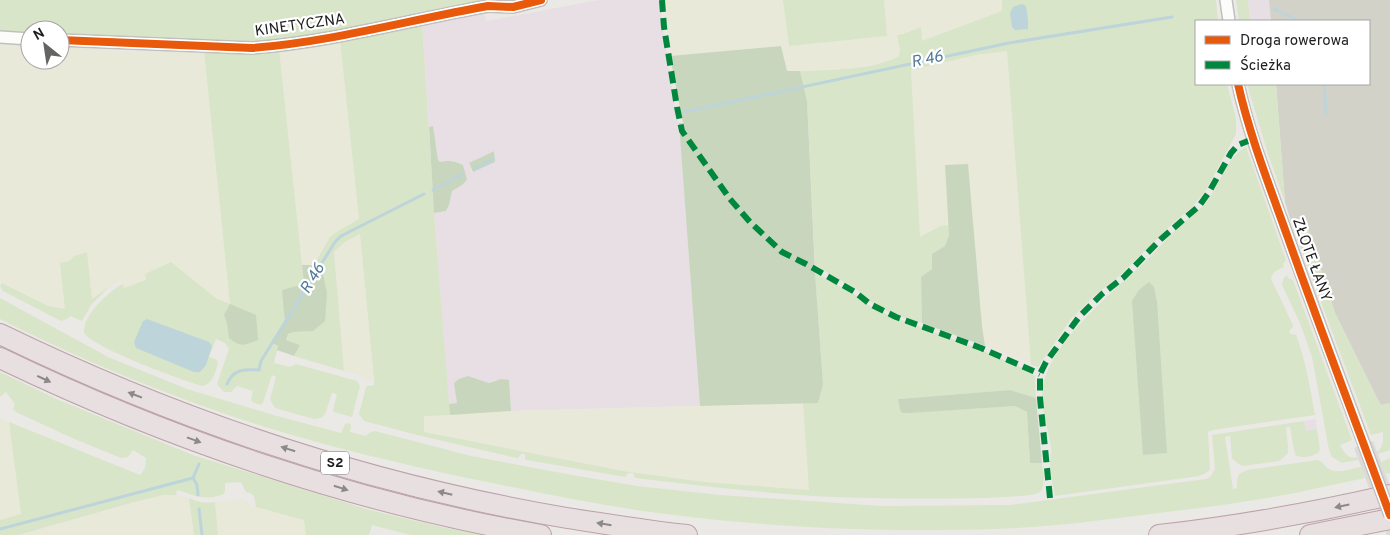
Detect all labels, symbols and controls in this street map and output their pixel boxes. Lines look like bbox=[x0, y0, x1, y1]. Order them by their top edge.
street label: KINETYCZNA bbox=[254, 10, 346, 42]
north arrow bbox=[20, 20, 70, 70]
legend bbox=[1195, 20, 1370, 85]
text: N bbox=[31, 25, 48, 45]
text: Droga rowerowa bbox=[1240, 32, 1349, 51]
water label: R 46 bbox=[909, 47, 945, 73]
text: Ścieżka bbox=[1240, 55, 1291, 76]
street label: ZŁOTE ŁANY bbox=[1287, 215, 1335, 305]
water label: R 46 bbox=[296, 260, 330, 298]
one-way arrow bbox=[37, 375, 51, 383]
one-way arrow bbox=[127, 391, 142, 399]
one-way arrow bbox=[187, 437, 202, 444]
one-way arrow bbox=[281, 445, 296, 453]
road number: S2 bbox=[321, 452, 349, 474]
one-way arrow bbox=[334, 484, 349, 492]
one-way arrow bbox=[437, 489, 452, 497]
one-way arrow bbox=[1335, 502, 1350, 510]
one-way arrow bbox=[596, 519, 612, 527]

